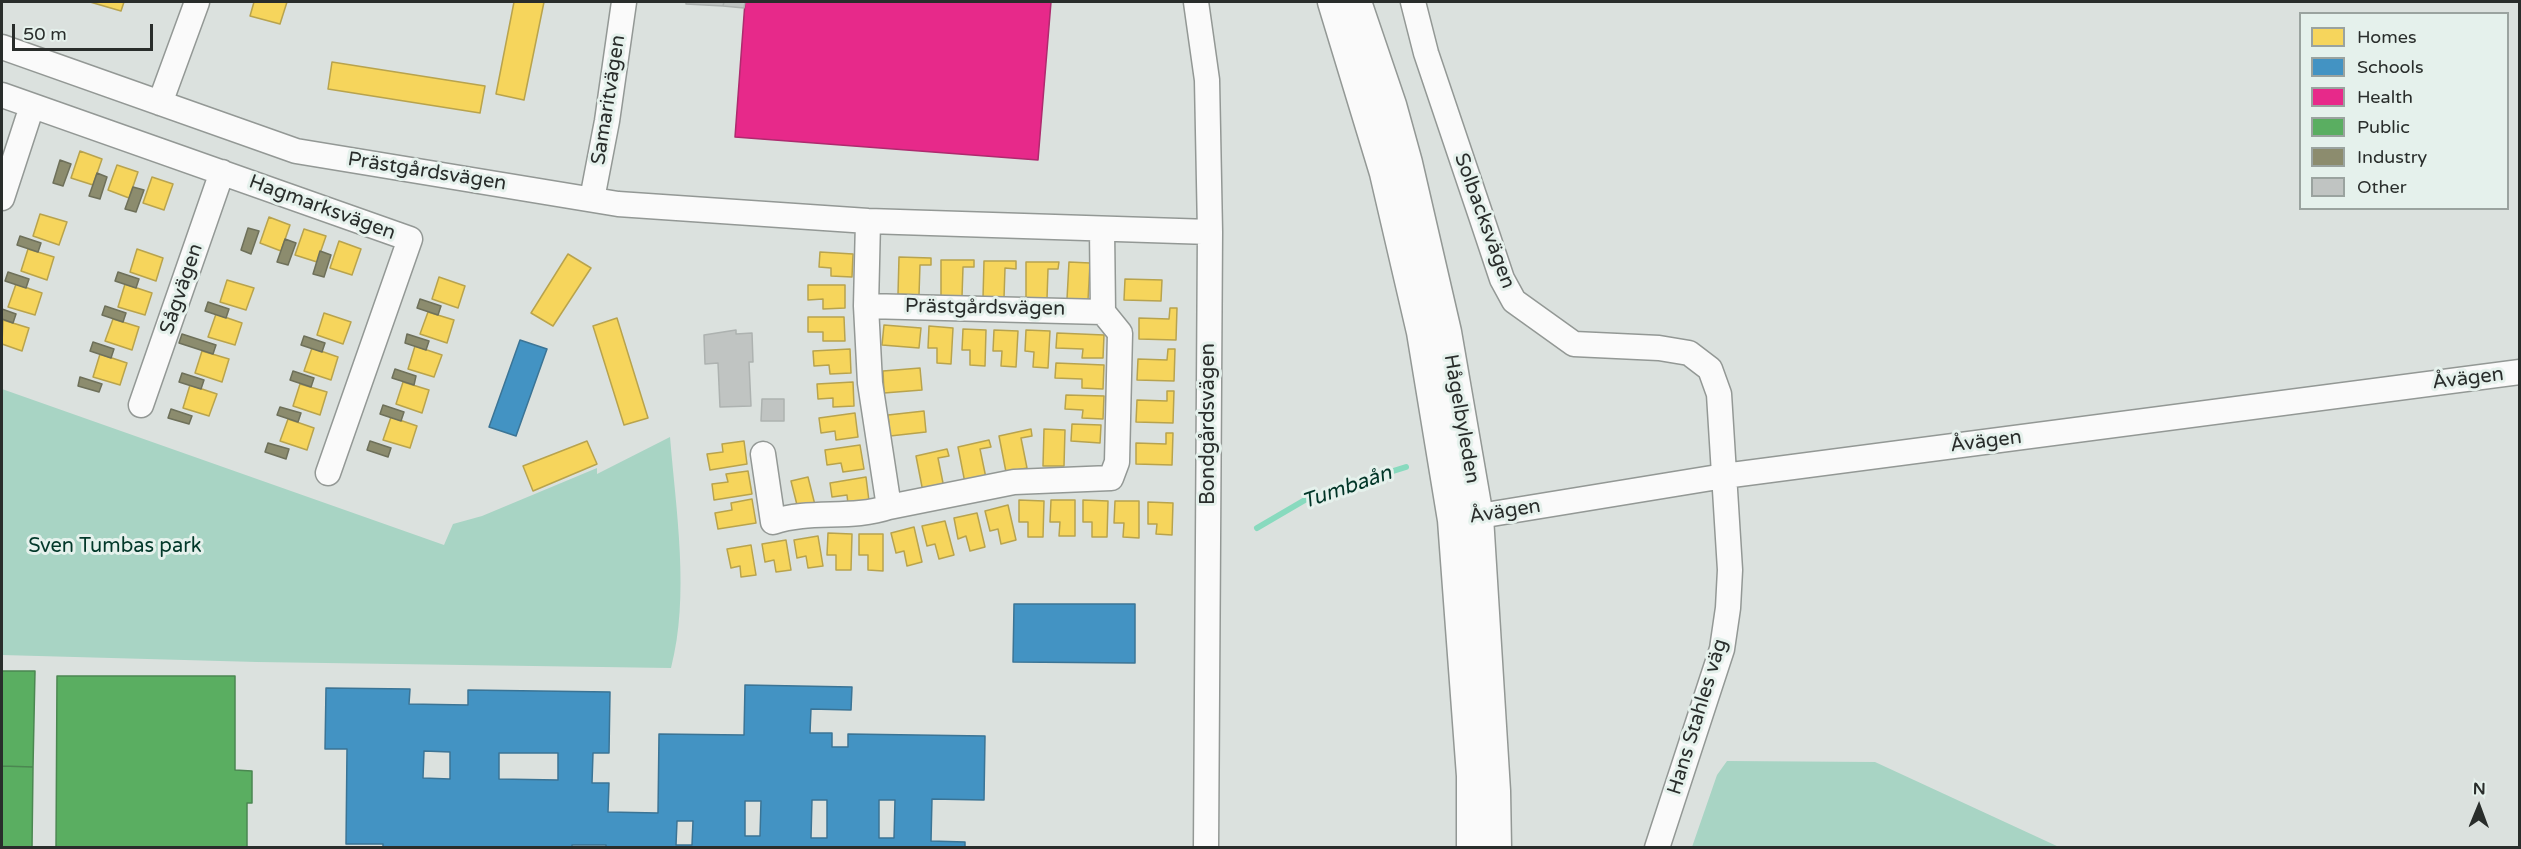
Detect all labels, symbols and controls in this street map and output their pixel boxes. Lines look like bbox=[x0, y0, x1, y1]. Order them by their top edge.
scale bar bbox=[15, 12, 156, 50]
legend bbox=[2299, 12, 2509, 210]
text: 50 m bbox=[23, 23, 67, 45]
text: Homes bbox=[2357, 26, 2417, 48]
street label: Samaritvägen bbox=[587, 33, 631, 167]
text: Schools bbox=[2357, 56, 2424, 78]
text: Health bbox=[2357, 86, 2413, 108]
text: Public bbox=[2357, 116, 2410, 138]
text: Industry bbox=[2357, 146, 2427, 168]
street label: Prästgårdsvägen bbox=[346, 148, 508, 196]
street label: Solbacksvägen bbox=[1448, 150, 1520, 292]
street label: Hagmarksvägen bbox=[245, 170, 399, 246]
text: Other bbox=[2357, 176, 2407, 198]
street label: Sågvägen bbox=[155, 241, 209, 337]
street label: Prästgårdsvägen bbox=[905, 295, 1065, 321]
street label: Bondgårdsvägen bbox=[1197, 343, 1221, 505]
street label: Hågelbyleden bbox=[1438, 352, 1484, 486]
street label: Åvägen bbox=[2431, 363, 2505, 395]
street label: Åvägen bbox=[1949, 426, 2023, 458]
water label: Tumbaån bbox=[1299, 461, 1395, 515]
street label: Åvägen bbox=[1468, 495, 1542, 529]
park label: Sven Tumbas park bbox=[28, 535, 202, 559]
street label: Hans Stahles väg bbox=[1663, 636, 1733, 798]
north arrow bbox=[2449, 777, 2509, 837]
text: N bbox=[2473, 779, 2486, 799]

